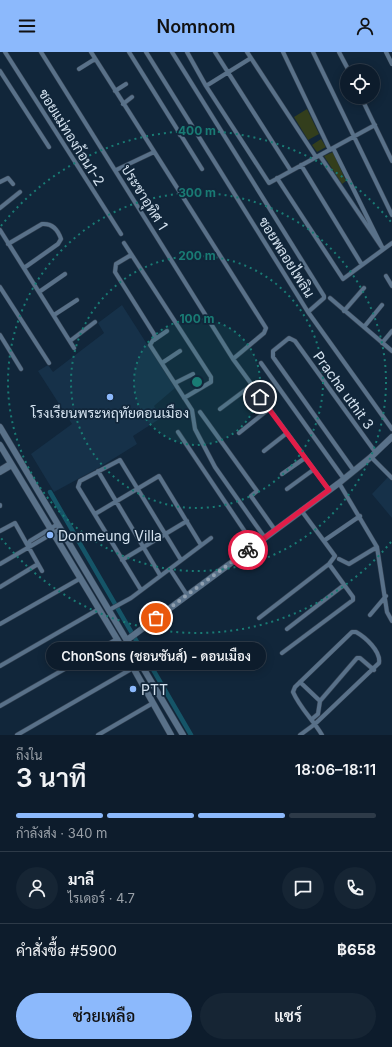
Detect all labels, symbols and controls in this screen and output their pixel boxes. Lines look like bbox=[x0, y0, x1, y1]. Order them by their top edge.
icon: menu bbox=[16, 15, 38, 37]
icon: person bbox=[354, 15, 376, 37]
text: Nomnom bbox=[156, 16, 236, 37]
map controls bbox=[340, 64, 380, 104]
button: locate bbox=[340, 64, 380, 104]
street label: ซอยแม่ทองก้อน1-2 bbox=[35, 86, 109, 188]
text: 400 m bbox=[178, 123, 216, 138]
street label: ประชาอุทิศ 1 bbox=[116, 161, 172, 234]
text: 300 m bbox=[178, 185, 216, 200]
street label: ซอยพลอยไพลิน bbox=[255, 214, 319, 301]
text: 200 m bbox=[178, 248, 216, 263]
text: 100 m bbox=[179, 311, 215, 326]
street label: Pracha uthit 3 bbox=[310, 348, 378, 432]
centre of rings bbox=[190, 375, 204, 389]
pin bbox=[243, 380, 277, 414]
icon: home bbox=[249, 386, 271, 408]
marker: โรงเรียนพระหฤทัยดอนเมือง bbox=[105, 392, 115, 402]
place label: โรงเรียนพระหฤทัยดอนเมือง bbox=[30, 404, 189, 422]
place label: Donmeung Villa bbox=[58, 527, 162, 544]
marker: Donmeung Villa bbox=[45, 530, 55, 540]
courier bbox=[228, 530, 268, 570]
icon: bike bbox=[237, 539, 259, 561]
pin bbox=[139, 601, 173, 635]
icon: bag bbox=[145, 607, 167, 629]
callout: ChonSons (ชอนซันส์) - ดอนเมือง bbox=[46, 642, 266, 670]
text: ChonSons (ชอนซันส์) - ดอนเมือง bbox=[61, 648, 251, 664]
place label: PTT bbox=[141, 681, 168, 698]
marker: PTT bbox=[128, 684, 138, 694]
text: ถึงใน bbox=[16, 747, 43, 763]
text: 18:06–18:11 bbox=[295, 760, 376, 779]
text: 3 นาที bbox=[16, 762, 86, 793]
text: กำลังส่ง · 340 m bbox=[16, 825, 107, 841]
button: person bbox=[16, 867, 58, 909]
button: chat bbox=[282, 867, 324, 909]
button: phone bbox=[334, 867, 376, 909]
text: มาลี bbox=[68, 870, 94, 889]
text: ไรเดอร์ · 4.7 bbox=[68, 890, 135, 906]
text: ฿658 bbox=[337, 940, 376, 959]
text: คำสั่งซื้อ #5900 bbox=[16, 941, 117, 960]
button: ช่วยเหลือ bbox=[16, 993, 192, 1039]
button: แชร์ bbox=[200, 993, 376, 1039]

